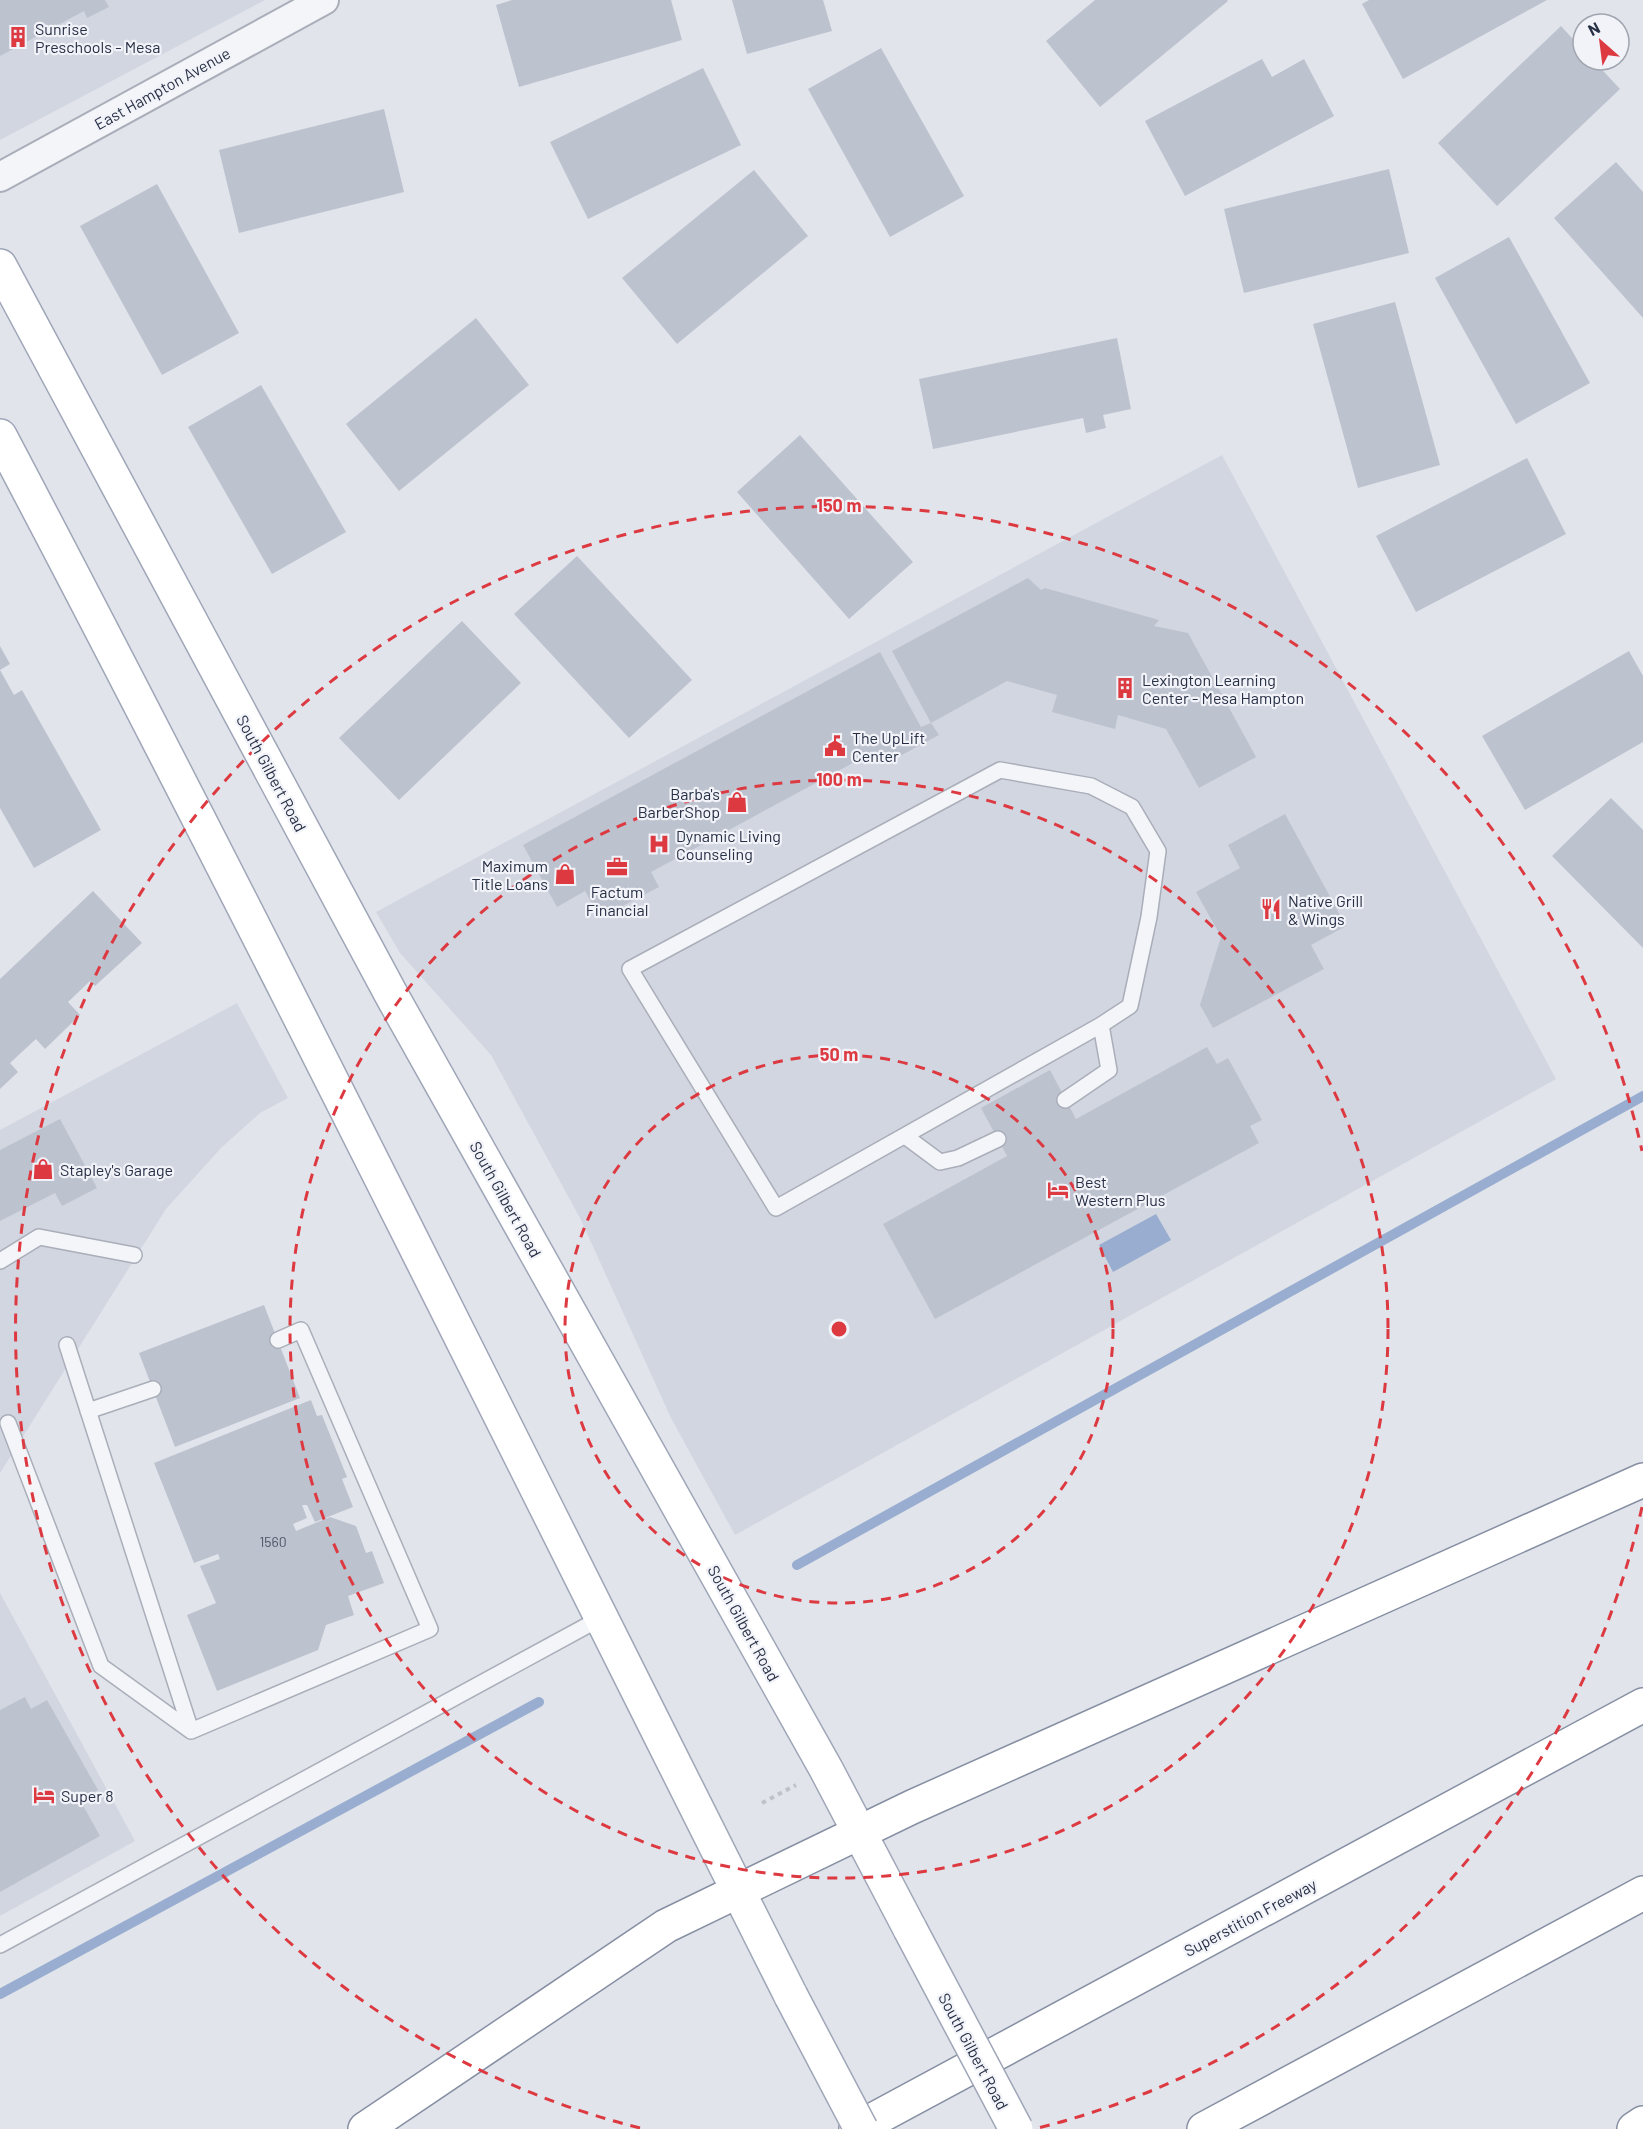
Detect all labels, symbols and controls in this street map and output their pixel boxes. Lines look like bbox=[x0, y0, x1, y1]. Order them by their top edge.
north arrow bbox=[1571, 12, 1631, 72]
text: N bbox=[1585, 17, 1603, 39]
place label: Sunrise Preschools - Mesa bbox=[35, 19, 160, 56]
building icon: Sunrise Preschools - Mesa bbox=[6, 25, 30, 49]
street label: East Hampton Avenue bbox=[91, 43, 233, 133]
text: 150 m bbox=[817, 494, 861, 516]
place label: Lexington Learning Center - Mesa Hampton bbox=[1142, 670, 1304, 707]
building icon: Lexington Learning Center - Mesa Hampton bbox=[1113, 676, 1137, 700]
street label: South Gilbert Road bbox=[233, 711, 311, 835]
place label: The UpLift Center bbox=[852, 728, 925, 765]
public building icon: The UpLift Center bbox=[823, 734, 847, 758]
text: 100 m bbox=[816, 768, 862, 790]
place label: Barba's BarberShop bbox=[638, 784, 720, 821]
shop icon: Barba's BarberShop bbox=[725, 790, 749, 814]
place label: Dynamic Living Counseling bbox=[676, 826, 781, 863]
hospital icon: Dynamic Living Counseling bbox=[647, 832, 671, 856]
office icon: Factum Financial bbox=[605, 855, 629, 879]
place label: Maximum Title Loans bbox=[472, 856, 548, 893]
shop icon: Maximum Title Loans bbox=[553, 862, 577, 886]
place label: Factum Financial bbox=[586, 882, 648, 919]
place label: Native Grill & Wings bbox=[1288, 891, 1363, 928]
restaurant icon: Native Grill & Wings bbox=[1259, 897, 1283, 921]
text: 50 m bbox=[820, 1043, 858, 1065]
street label: South Gilbert Road bbox=[466, 1138, 546, 1260]
shop icon: Stapley's Garage bbox=[31, 1157, 55, 1181]
place label: Stapley's Garage bbox=[60, 1160, 173, 1179]
place label: Best Western Plus bbox=[1075, 1172, 1166, 1209]
hotel icon: Best Western Plus bbox=[1046, 1178, 1070, 1202]
centre of rings bbox=[829, 1319, 849, 1339]
house number: 1560 bbox=[259, 1533, 287, 1550]
street label: South Gilbert Road bbox=[704, 1562, 784, 1684]
hotel icon: Super 8 bbox=[32, 1783, 56, 1807]
place label: Super 8 bbox=[61, 1786, 114, 1805]
street label: Superstition Freeway bbox=[1181, 1874, 1320, 1960]
street label: South Gilbert Road bbox=[935, 1989, 1013, 2113]

